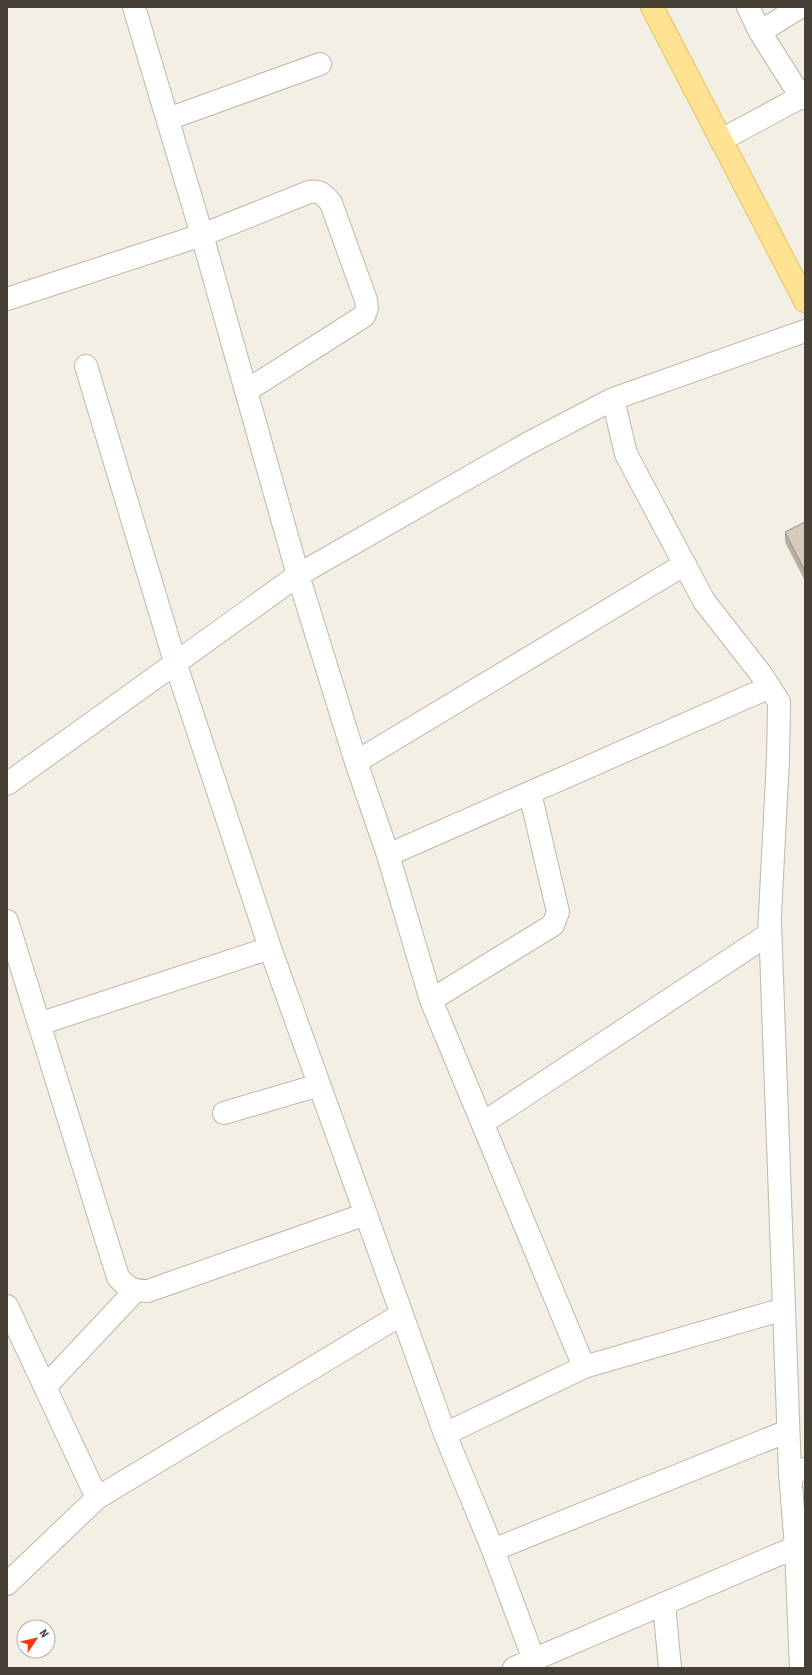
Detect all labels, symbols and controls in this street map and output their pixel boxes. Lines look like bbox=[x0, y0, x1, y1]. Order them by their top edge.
north arrow bbox=[16, 1619, 56, 1659]
text: N bbox=[37, 1627, 51, 1640]

